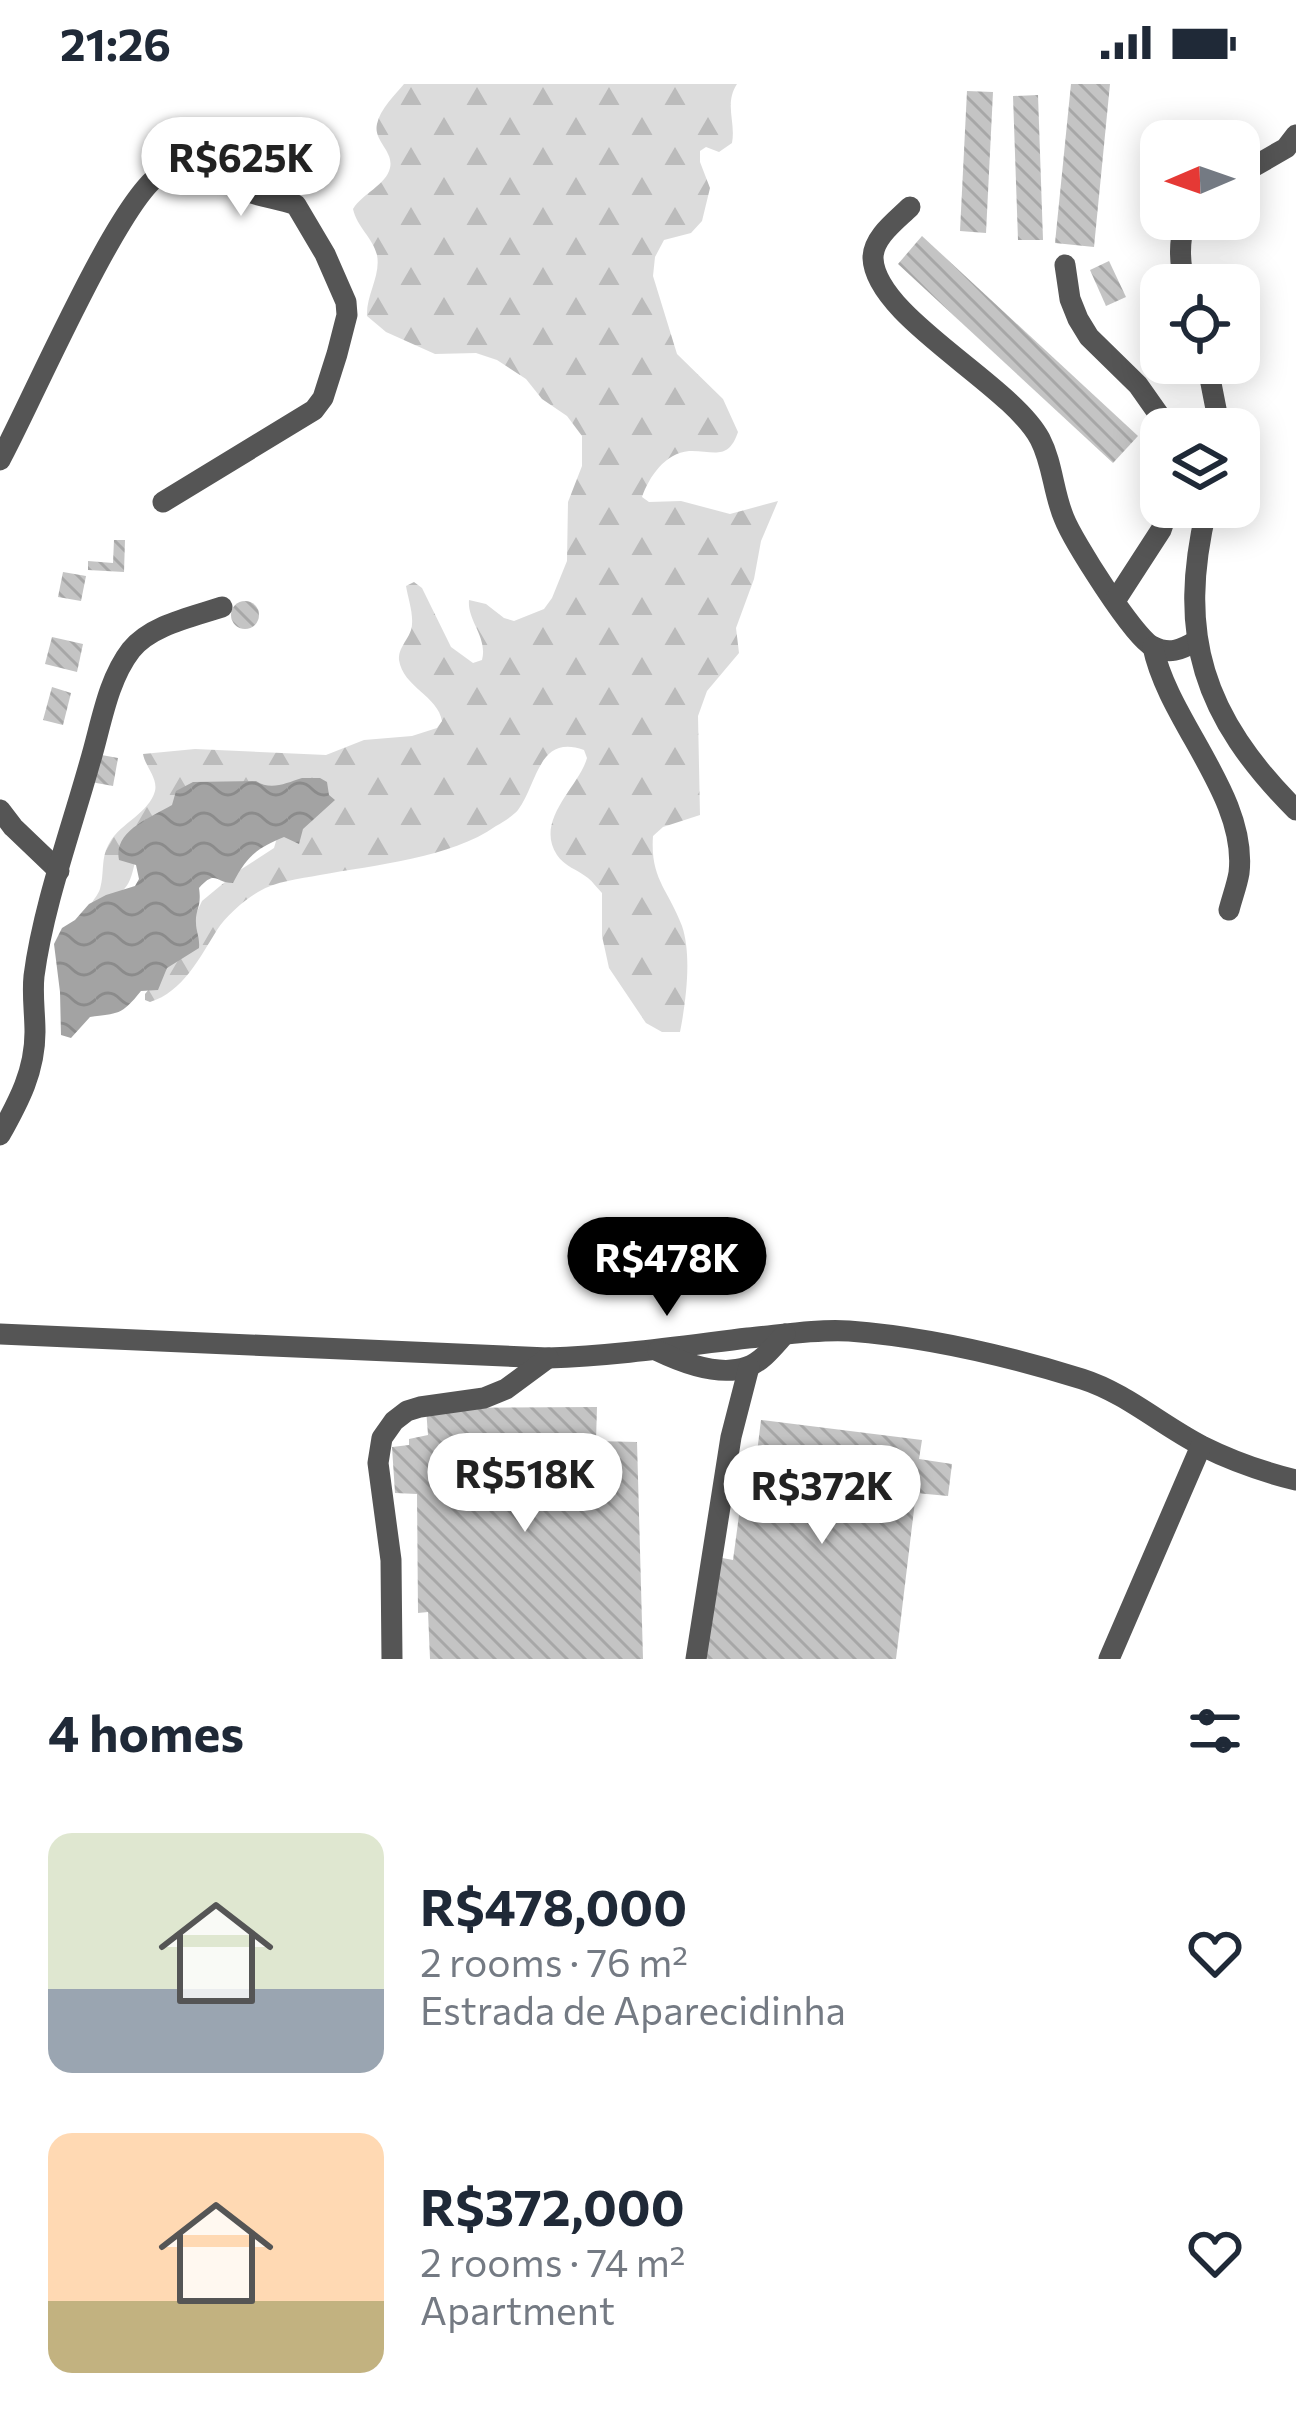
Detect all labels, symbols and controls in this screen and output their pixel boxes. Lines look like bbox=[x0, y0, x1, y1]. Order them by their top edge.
text: 21:26 bbox=[60, 15, 171, 70]
pin: R$625K bbox=[143, 117, 339, 219]
north arrow bbox=[1140, 120, 1260, 240]
map controls bbox=[1140, 120, 1260, 528]
text: R$625K bbox=[168, 132, 314, 180]
button: locate bbox=[1140, 264, 1260, 384]
button: layers bbox=[1140, 408, 1260, 528]
pin: R$478K bbox=[569, 1217, 765, 1319]
text: R$478K bbox=[594, 1232, 740, 1280]
pin: R$518K bbox=[427, 1433, 623, 1535]
pin: R$372K bbox=[724, 1445, 920, 1547]
text: R$518K bbox=[454, 1448, 596, 1496]
text: R$372K bbox=[751, 1460, 893, 1508]
icon: filters bbox=[1182, 1698, 1248, 1764]
text: 4 homes bbox=[48, 1700, 244, 1763]
text: R$478,000 bbox=[420, 1874, 687, 1937]
icon: home bbox=[144, 1881, 288, 2025]
icon: heart bbox=[1182, 1920, 1248, 1986]
text: 2 rooms · 76 m² bbox=[420, 1937, 688, 1985]
text: Estrada de Aparecidinha bbox=[420, 1985, 846, 2033]
text: R$372,000 bbox=[420, 2174, 685, 2237]
icon: home bbox=[144, 2181, 288, 2325]
icon: heart bbox=[1182, 2220, 1248, 2286]
text: 2 rooms · 74 m² bbox=[420, 2237, 685, 2285]
text: Apartment bbox=[420, 2285, 615, 2333]

